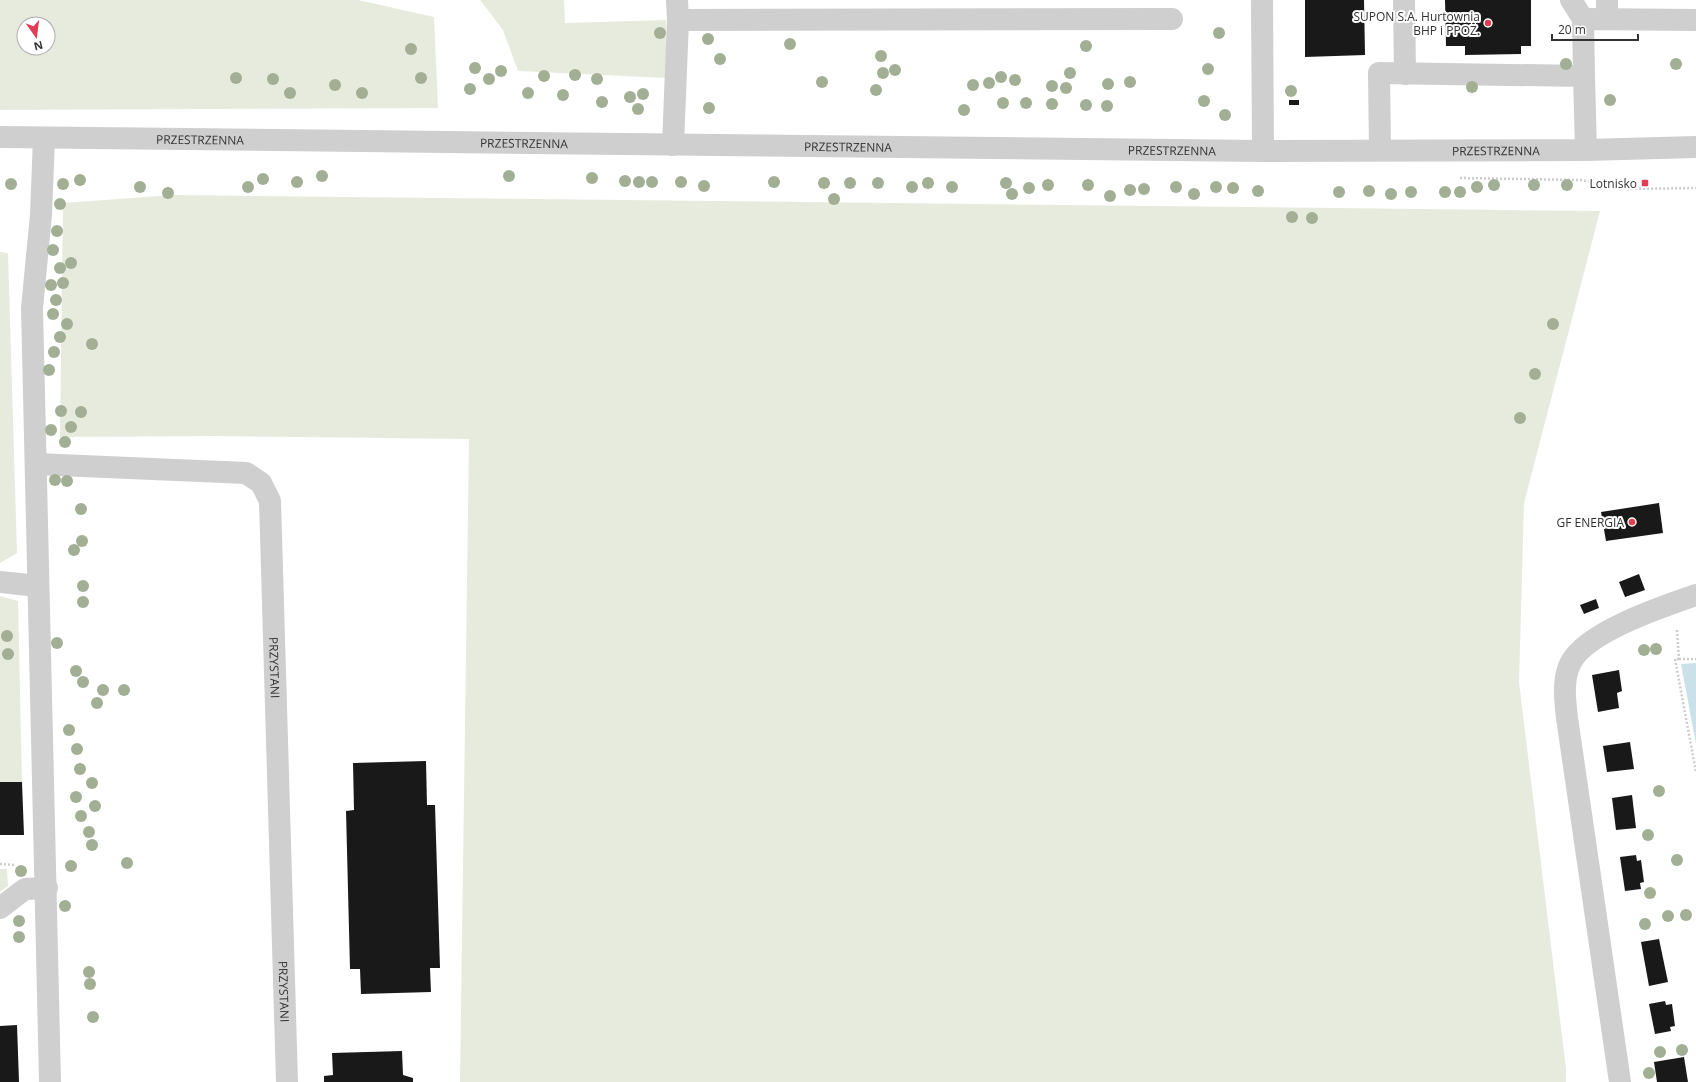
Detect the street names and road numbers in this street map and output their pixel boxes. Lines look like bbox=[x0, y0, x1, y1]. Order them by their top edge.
street label: PRZESTRZENNA bbox=[156, 130, 244, 148]
street label: PRZESTRZENNA bbox=[480, 134, 568, 152]
street label: PRZESTRZENNA bbox=[804, 137, 892, 155]
street label: PRZESTRZENNA bbox=[1128, 141, 1216, 159]
street label: PRZESTRZENNA bbox=[1452, 142, 1540, 159]
street label: PRZYSTANI bbox=[265, 637, 284, 699]
street label: PRZYSTANI bbox=[275, 960, 294, 1022]

